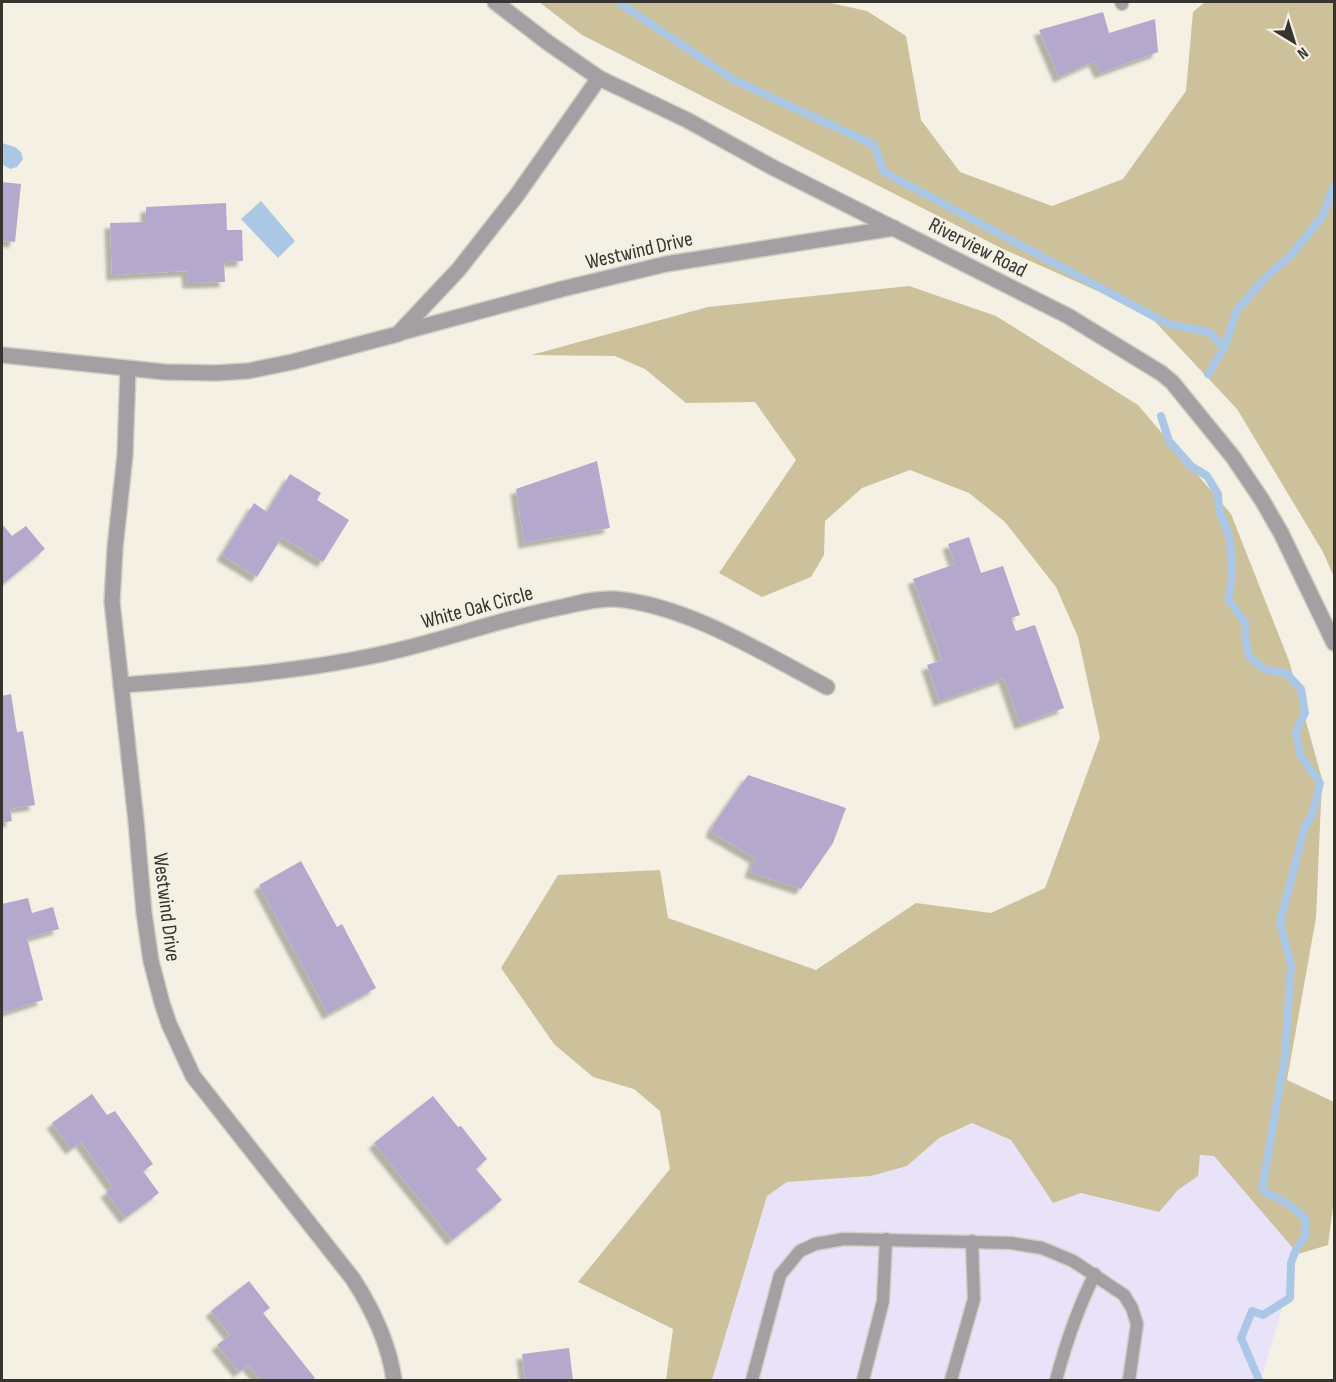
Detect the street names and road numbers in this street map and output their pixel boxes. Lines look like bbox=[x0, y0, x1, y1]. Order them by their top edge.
street label: Riverview Road bbox=[925, 212, 1031, 283]
street label: Westwind Drive bbox=[583, 226, 695, 275]
street label: White Oak Circle bbox=[418, 581, 536, 634]
street label: Westwind Drive bbox=[147, 851, 186, 963]

